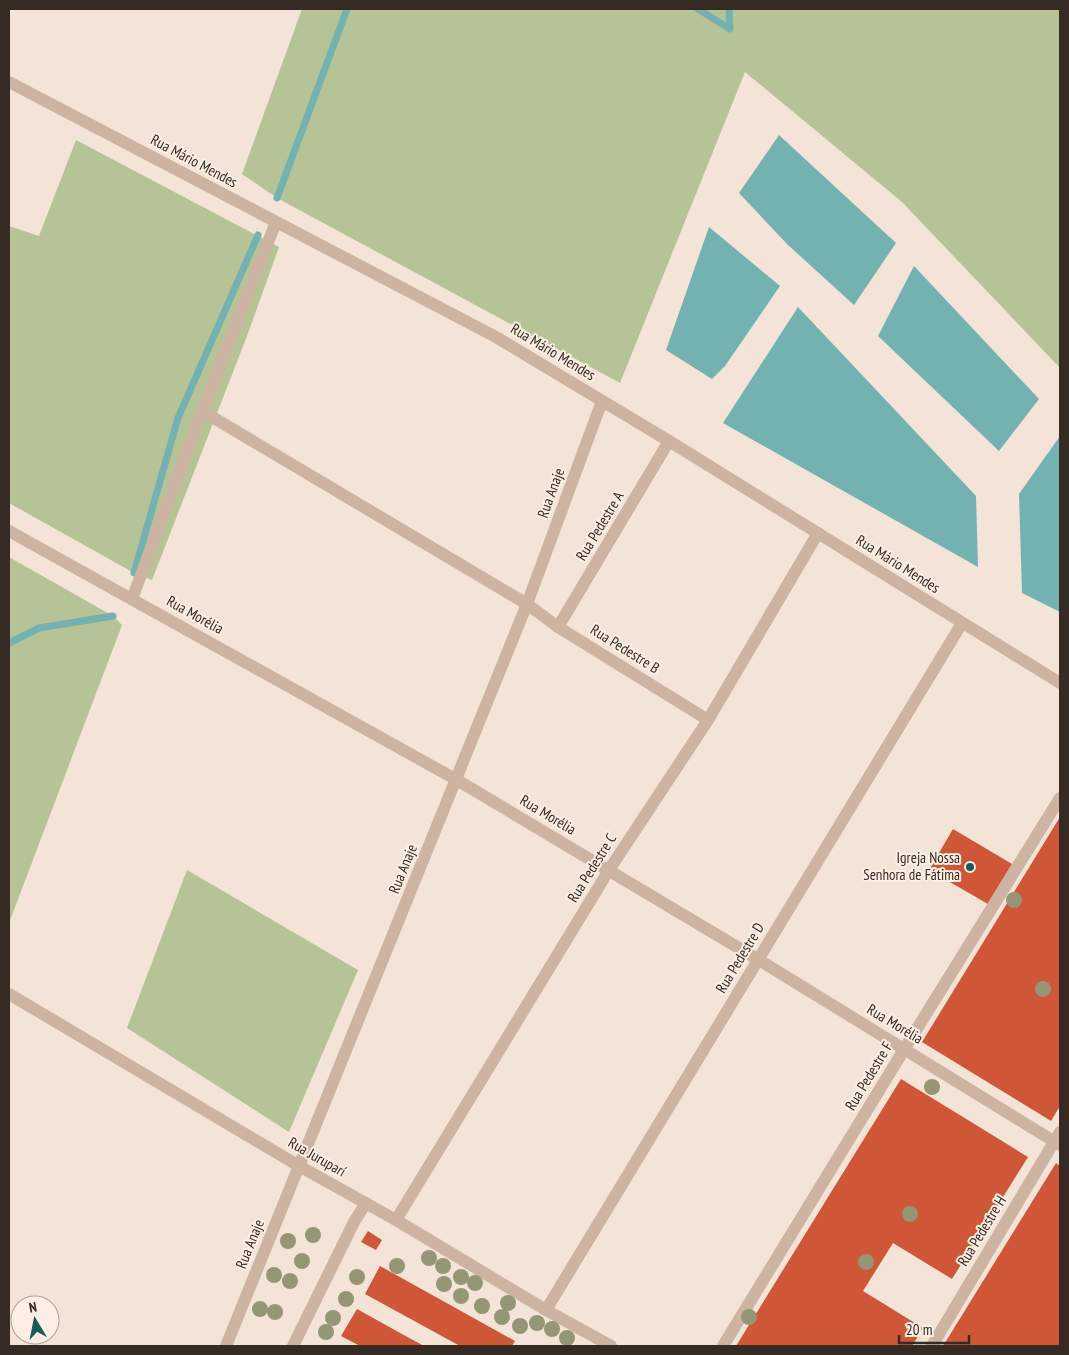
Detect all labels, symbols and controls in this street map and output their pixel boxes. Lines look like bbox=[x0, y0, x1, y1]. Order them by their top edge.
street label: Rua Mário Mendes bbox=[148, 130, 241, 191]
street label: Rua Mário Mendes bbox=[507, 319, 599, 384]
street label: Rua Anaje bbox=[533, 465, 568, 520]
street label: Rua Pedestre A bbox=[571, 487, 628, 564]
street label: Rua Mário Mendes bbox=[853, 530, 944, 597]
street label: Rua Morélia bbox=[164, 591, 227, 638]
street label: Rua Pedestre B bbox=[587, 620, 663, 677]
street label: Rua Morélia bbox=[517, 790, 580, 839]
street label: Rua Pedestre C bbox=[563, 830, 620, 906]
street label: Rua Anaje bbox=[384, 841, 421, 896]
place label: Igreja Nossa Senhora de Fátima bbox=[863, 848, 960, 884]
marker: Igreja Nossa Senhora de Fátima bbox=[964, 861, 976, 873]
street label: Rua Pedestre D bbox=[711, 919, 768, 996]
street label: Rua Morélia bbox=[864, 999, 927, 1048]
street label: Rua Pedestre F bbox=[841, 1038, 897, 1114]
street label: Rua Juruparí bbox=[285, 1132, 350, 1181]
street label: Rua Pedestre H bbox=[953, 1192, 1010, 1269]
street label: Rua Anaje bbox=[231, 1216, 268, 1271]
north arrow bbox=[10, 1295, 60, 1345]
text: N bbox=[27, 1298, 38, 1317]
scale bar bbox=[899, 1312, 969, 1344]
text: 20 m bbox=[906, 1320, 932, 1339]

